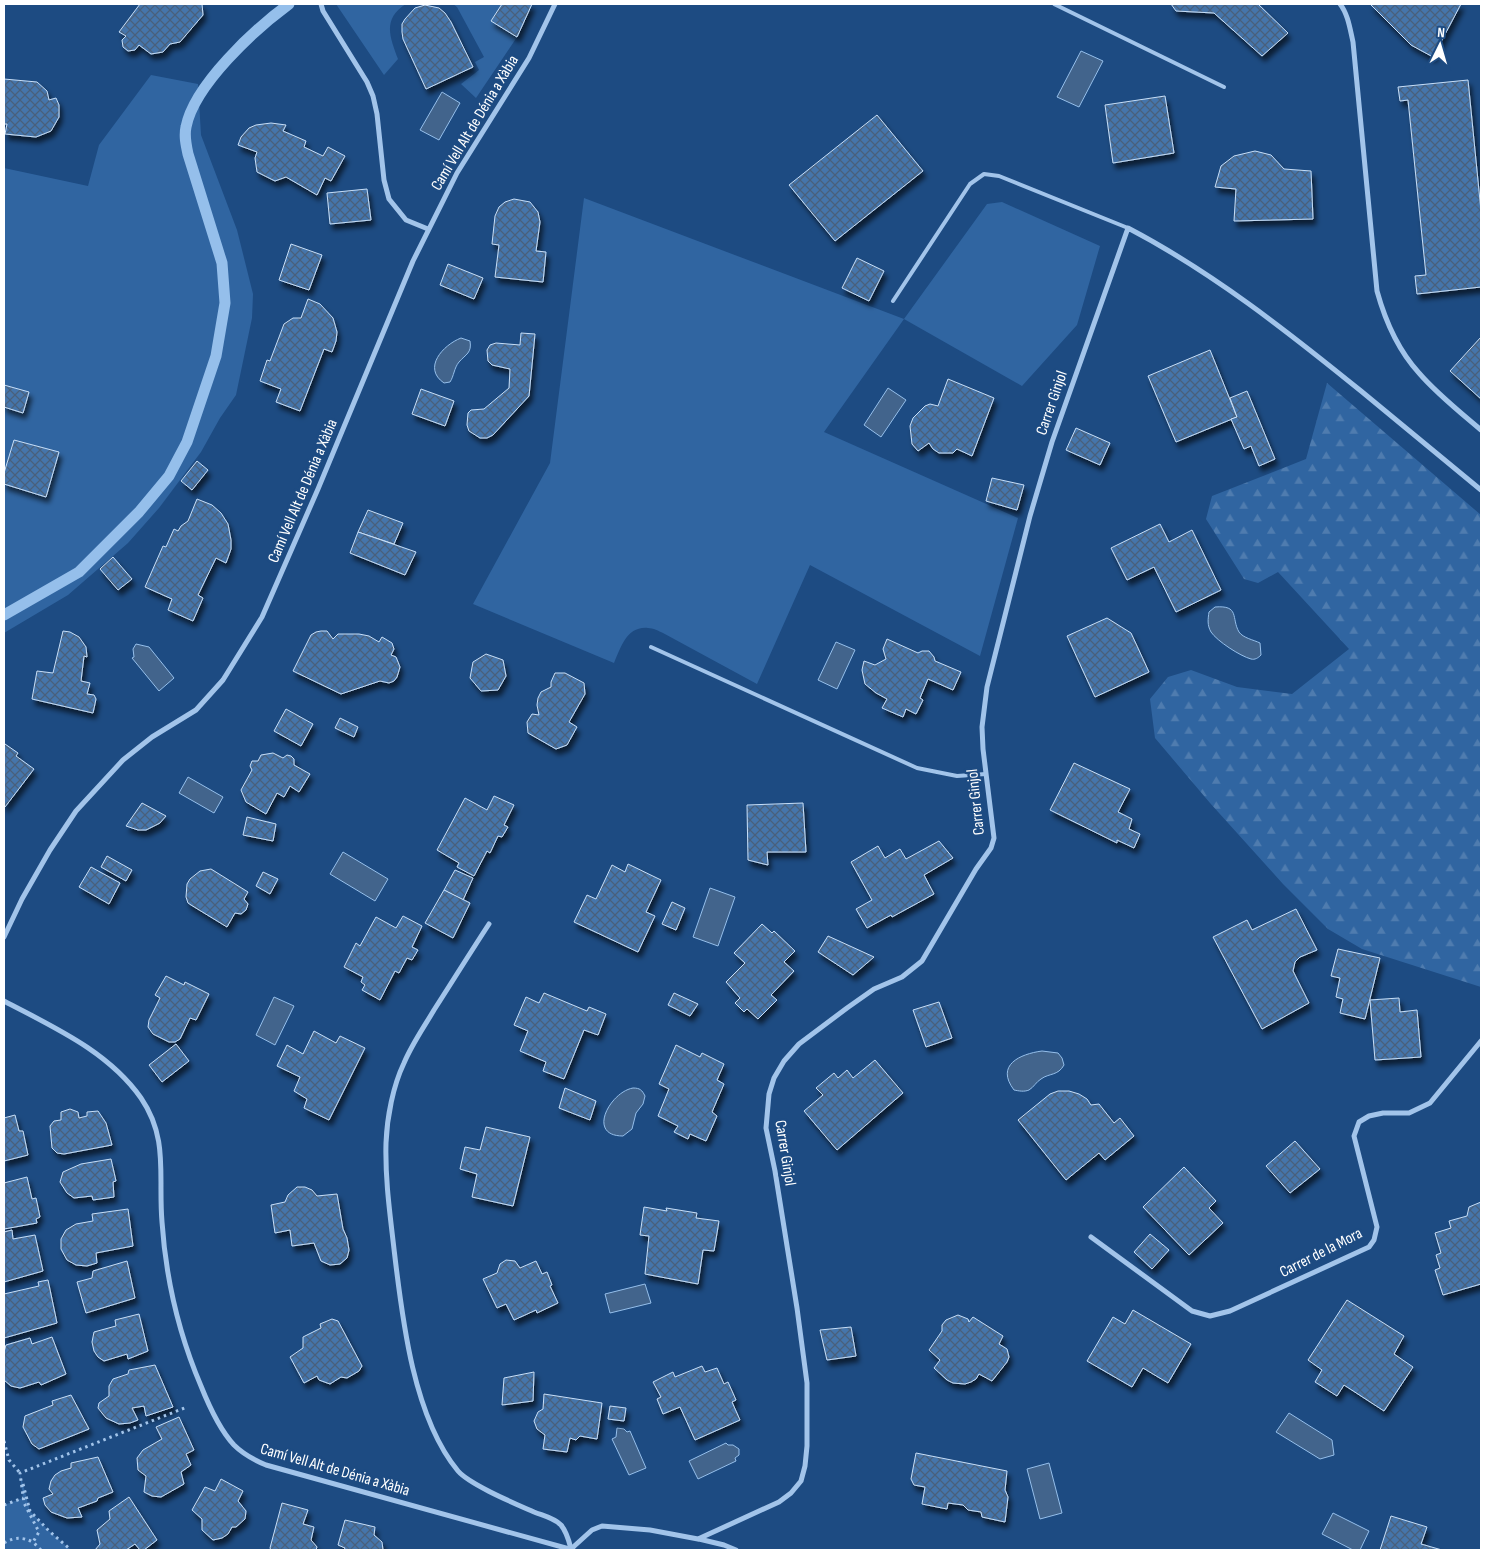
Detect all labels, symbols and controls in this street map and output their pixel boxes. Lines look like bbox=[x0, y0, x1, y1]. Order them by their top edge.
north arrow bbox=[1415, 20, 1465, 70]
text: N bbox=[1437, 24, 1446, 41]
street label: Camí Vell Alt de Dénia a Xàbia bbox=[427, 52, 523, 194]
street label: Carrer Ginjol bbox=[1032, 368, 1072, 438]
street label: Camí Vell Alt de Dénia a Xàbia bbox=[264, 416, 342, 566]
street label: Carrer Ginjol bbox=[963, 768, 989, 836]
street label: Carrer Ginjol bbox=[770, 1119, 800, 1187]
street label: Carrer de la Mora bbox=[1277, 1224, 1365, 1282]
street label: Camí Vell Alt de Dénia a Xàbia bbox=[258, 1440, 412, 1500]

